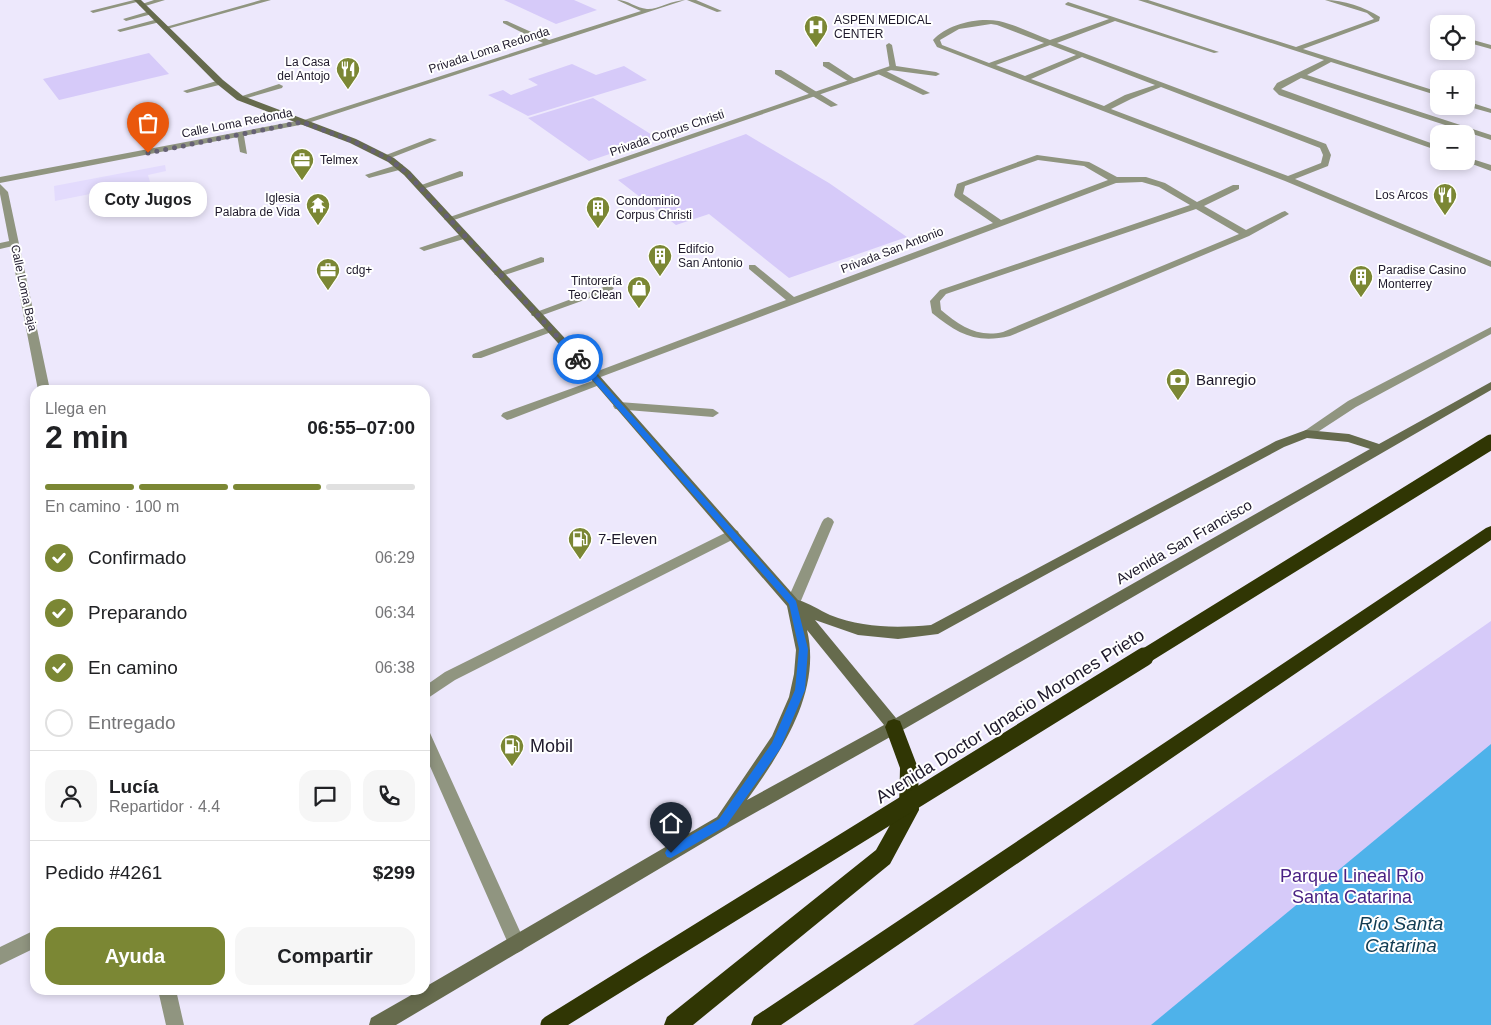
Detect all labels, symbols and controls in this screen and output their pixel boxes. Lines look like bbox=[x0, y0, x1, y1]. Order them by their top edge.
place label: ASPEN MEDICAL CENTER bbox=[834, 13, 932, 41]
hospital icon: ASPEN MEDICAL CENTER bbox=[803, 14, 829, 48]
map controls bbox=[1430, 15, 1475, 170]
button: locate bbox=[1430, 15, 1475, 60]
street label: Privada Loma Redonda bbox=[427, 24, 551, 76]
place label: La Casa del Antojo bbox=[277, 55, 330, 83]
restaurant icon: La Casa del Antojo bbox=[335, 56, 361, 90]
button: + bbox=[1430, 70, 1475, 115]
pin bbox=[127, 102, 169, 153]
street label: Calle Loma Redonda bbox=[180, 105, 294, 141]
street label: Privada Corpus Christi bbox=[608, 107, 726, 159]
icon: bag bbox=[134, 109, 162, 137]
button: − bbox=[1430, 125, 1475, 170]
office icon: Telmex bbox=[289, 147, 315, 181]
place label: Telmex bbox=[320, 153, 358, 167]
restaurant icon: Los Arcos bbox=[1432, 182, 1458, 216]
callout: Coty Jugos bbox=[89, 183, 207, 218]
place label: Los Arcos bbox=[1375, 188, 1428, 202]
text: Coty Jugos bbox=[104, 191, 192, 208]
place label: Iglesia Palabra de Vida bbox=[215, 191, 300, 219]
temple icon: Iglesia Palabra de Vida bbox=[305, 192, 331, 226]
place label: Condominio Corpus Christi bbox=[616, 194, 692, 222]
building icon: Condominio Corpus Christi bbox=[585, 195, 611, 229]
street label: Privada San Antonio bbox=[839, 224, 946, 276]
place label: Edifcio San Antonio bbox=[678, 242, 743, 270]
street label: Calle Loma Baja bbox=[8, 243, 40, 333]
building icon: Edifcio San Antonio bbox=[647, 243, 673, 277]
office icon: cdg+ bbox=[315, 257, 341, 291]
place label: cdg+ bbox=[346, 263, 372, 277]
place label: Paradise Casino Monterrey bbox=[1378, 263, 1466, 291]
building icon: Paradise Casino Monterrey bbox=[1348, 264, 1374, 298]
place label: Tintorería Teo Clean bbox=[568, 274, 622, 302]
shop icon: Tintorería Teo Clean bbox=[626, 275, 652, 309]
courier bbox=[553, 334, 603, 384]
icon: bike bbox=[564, 345, 592, 373]
bank icon: Banregio bbox=[1165, 367, 1191, 401]
place label: Banregio bbox=[1196, 371, 1256, 388]
text: Llega en bbox=[45, 400, 106, 417]
text: 06:55–07:00 bbox=[307, 417, 415, 438]
text: 2 min bbox=[45, 419, 129, 455]
street label: Avenida San Francisco bbox=[1113, 496, 1255, 587]
text: En camino · 100 m bbox=[45, 498, 179, 515]
fuel station icon: 7-Eleven bbox=[567, 526, 593, 560]
place label: 7-Eleven bbox=[598, 530, 657, 547]
icon: check bbox=[45, 544, 73, 572]
text: Confirmado bbox=[88, 547, 186, 568]
text: 06:29 bbox=[375, 549, 415, 566]
icon: check bbox=[45, 599, 73, 627]
text: Preparando bbox=[88, 602, 187, 623]
text: 06:34 bbox=[375, 604, 415, 621]
street label: Avenida Doctor Ignacio Morones Prieto bbox=[872, 625, 1148, 807]
icon: check bbox=[45, 654, 73, 682]
text: En camino bbox=[88, 657, 178, 678]
text: 06:38 bbox=[375, 659, 415, 676]
text: Entregado bbox=[88, 712, 176, 733]
fuel station icon: Mobil bbox=[499, 733, 525, 767]
place label: Mobil bbox=[530, 736, 573, 756]
button: person bbox=[45, 770, 97, 822]
button: chat bbox=[299, 770, 351, 822]
button: phone bbox=[363, 770, 415, 822]
text: Lucía bbox=[109, 776, 159, 797]
text: Repartidor · 4.4 bbox=[109, 798, 220, 815]
pin bbox=[650, 802, 692, 853]
icon: home bbox=[657, 809, 685, 837]
text: Pedido #4261 bbox=[45, 862, 162, 883]
text: $299 bbox=[373, 862, 415, 883]
park label: Parque Lineal Río Santa Catarina bbox=[1280, 866, 1424, 907]
water label: Río Santa Catarina bbox=[1359, 913, 1443, 956]
button: Ayuda bbox=[45, 927, 225, 985]
button: Compartir bbox=[235, 927, 415, 985]

